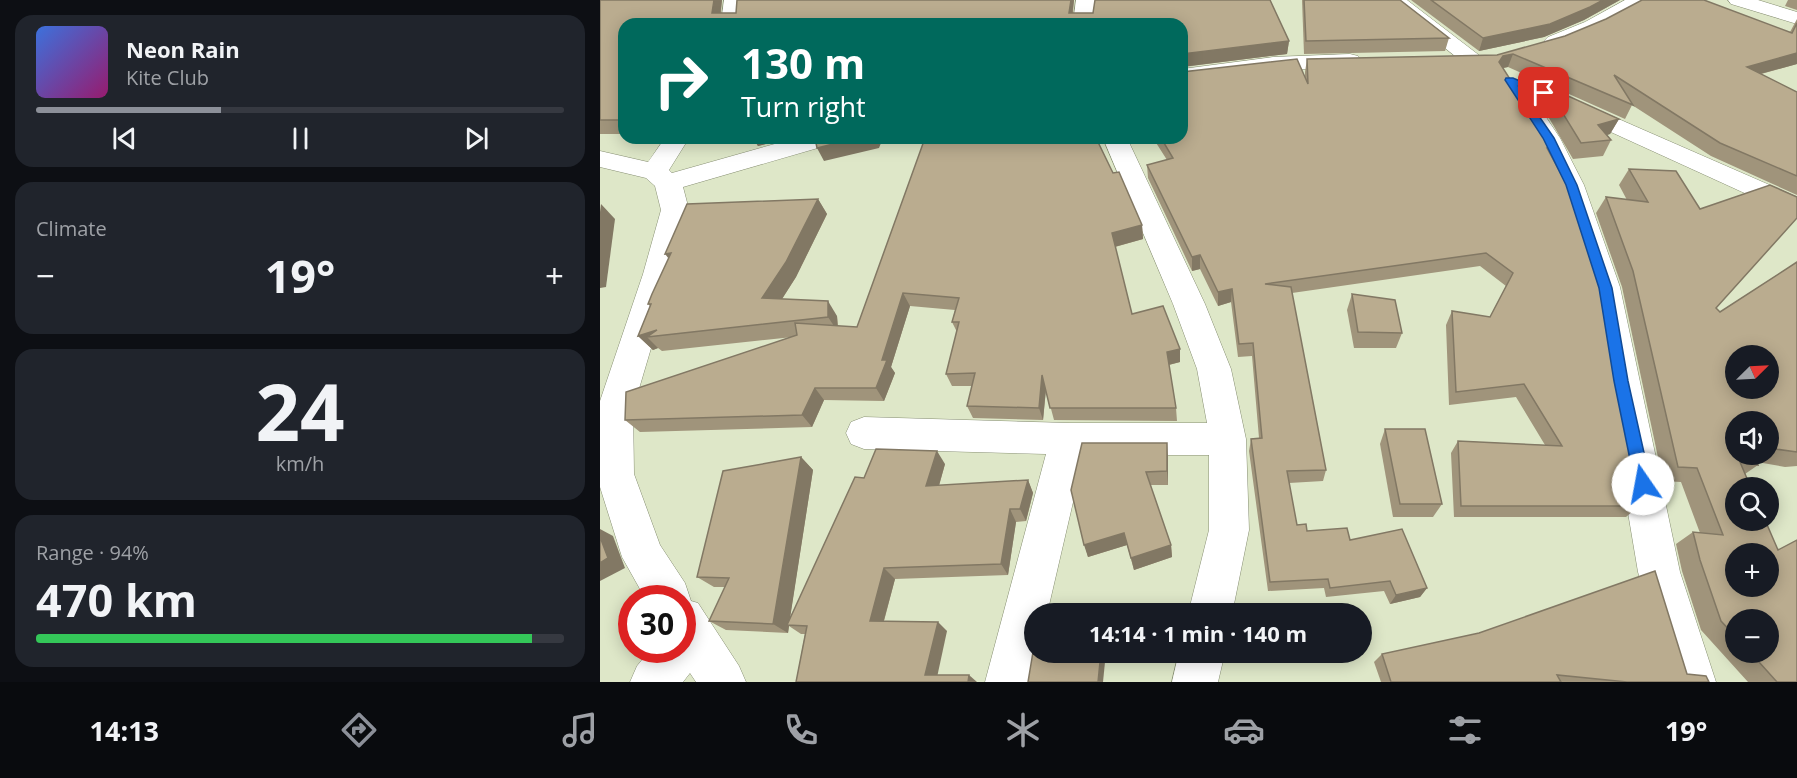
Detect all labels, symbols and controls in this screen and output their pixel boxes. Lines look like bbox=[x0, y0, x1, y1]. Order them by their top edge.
text: Neon Rain bbox=[126, 34, 240, 64]
text: 130 m bbox=[741, 34, 865, 91]
icon: right bbox=[642, 42, 720, 120]
text: Kite Club bbox=[126, 64, 209, 91]
pin bbox=[1518, 67, 1569, 118]
icon: arrive bbox=[1527, 76, 1560, 109]
text: Turn right bbox=[741, 88, 866, 125]
icon: previous bbox=[108, 122, 141, 155]
icon: pause bbox=[284, 122, 317, 155]
icon: next bbox=[460, 122, 493, 155]
text: Climate bbox=[36, 215, 107, 242]
text: 19° bbox=[265, 245, 335, 306]
text: − bbox=[36, 253, 55, 298]
text: + bbox=[545, 253, 564, 298]
north arrow bbox=[1725, 345, 1779, 399]
map controls bbox=[1725, 345, 1779, 663]
text: 24 bbox=[255, 358, 345, 464]
button: sound bbox=[1725, 411, 1779, 465]
text: km/h bbox=[276, 450, 324, 477]
position arrow bbox=[1611, 452, 1675, 516]
button: search bbox=[1725, 477, 1779, 531]
text: Range · 94% bbox=[36, 539, 149, 566]
button: + bbox=[1725, 543, 1779, 597]
text: 470 km bbox=[36, 569, 197, 630]
speed limit sign: 30 bbox=[618, 585, 696, 663]
button: − bbox=[1725, 609, 1779, 663]
text: 14:14 · 1 min · 140 m bbox=[1089, 618, 1307, 648]
icon: directions bbox=[338, 709, 380, 751]
icon: music bbox=[559, 709, 601, 751]
icon: phone bbox=[780, 709, 822, 751]
icon: climate bbox=[1002, 709, 1044, 751]
icon: car bbox=[1223, 709, 1265, 751]
icon: filters bbox=[1444, 709, 1486, 751]
text: 14:13 bbox=[90, 712, 159, 749]
text: 19° bbox=[1665, 712, 1707, 749]

